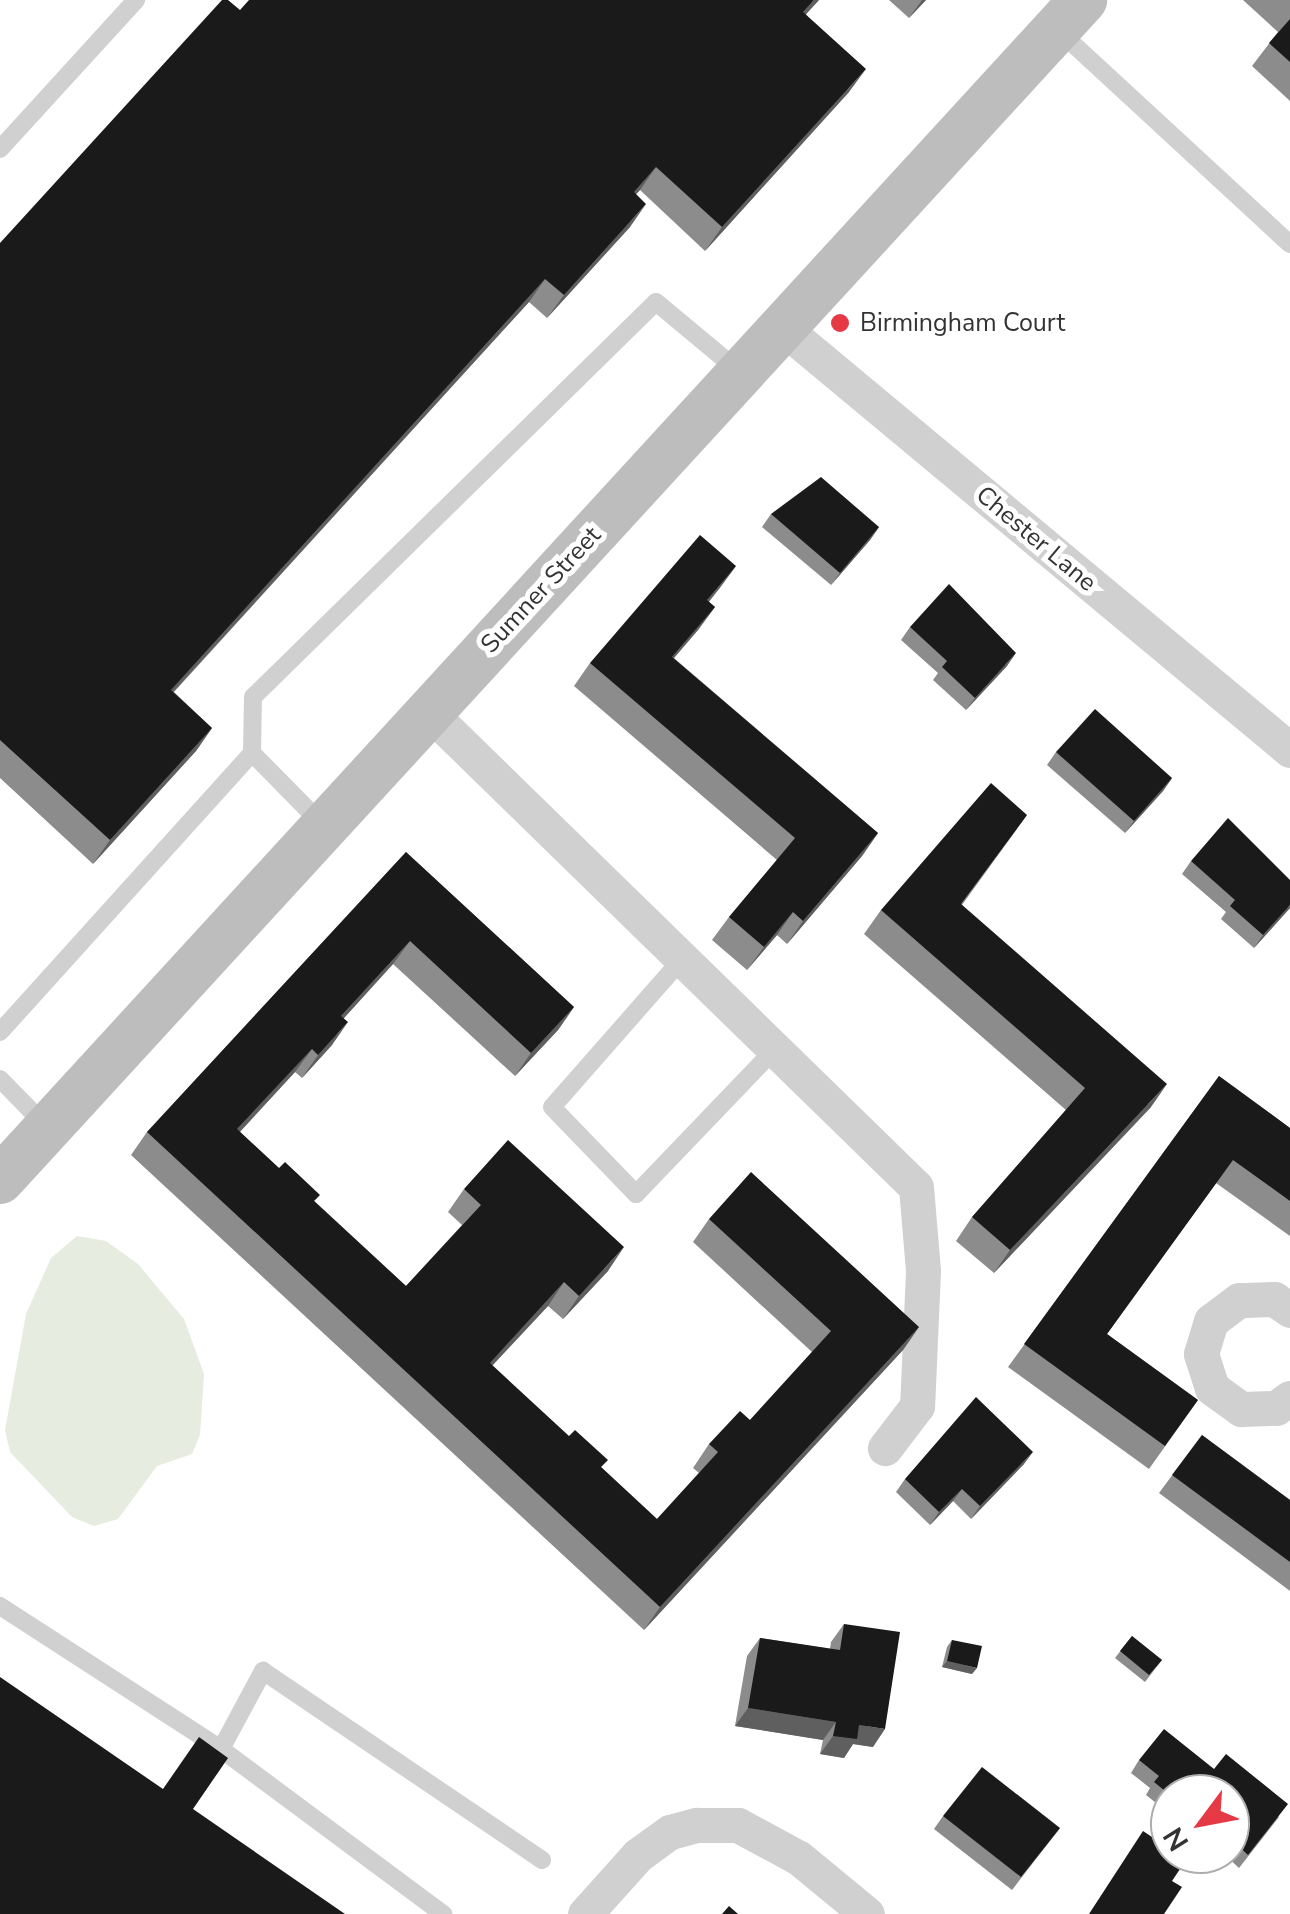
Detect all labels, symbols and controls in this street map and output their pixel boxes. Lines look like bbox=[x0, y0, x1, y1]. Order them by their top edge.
place label: Birmingham Court bbox=[860, 308, 1065, 338]
marker: Birmingham Court bbox=[829, 312, 851, 334]
street label: Chester Lane bbox=[970, 480, 1102, 598]
street label: Sumner Street bbox=[475, 521, 607, 659]
north arrow bbox=[1150, 1774, 1250, 1874]
text: N bbox=[1155, 1820, 1198, 1858]

